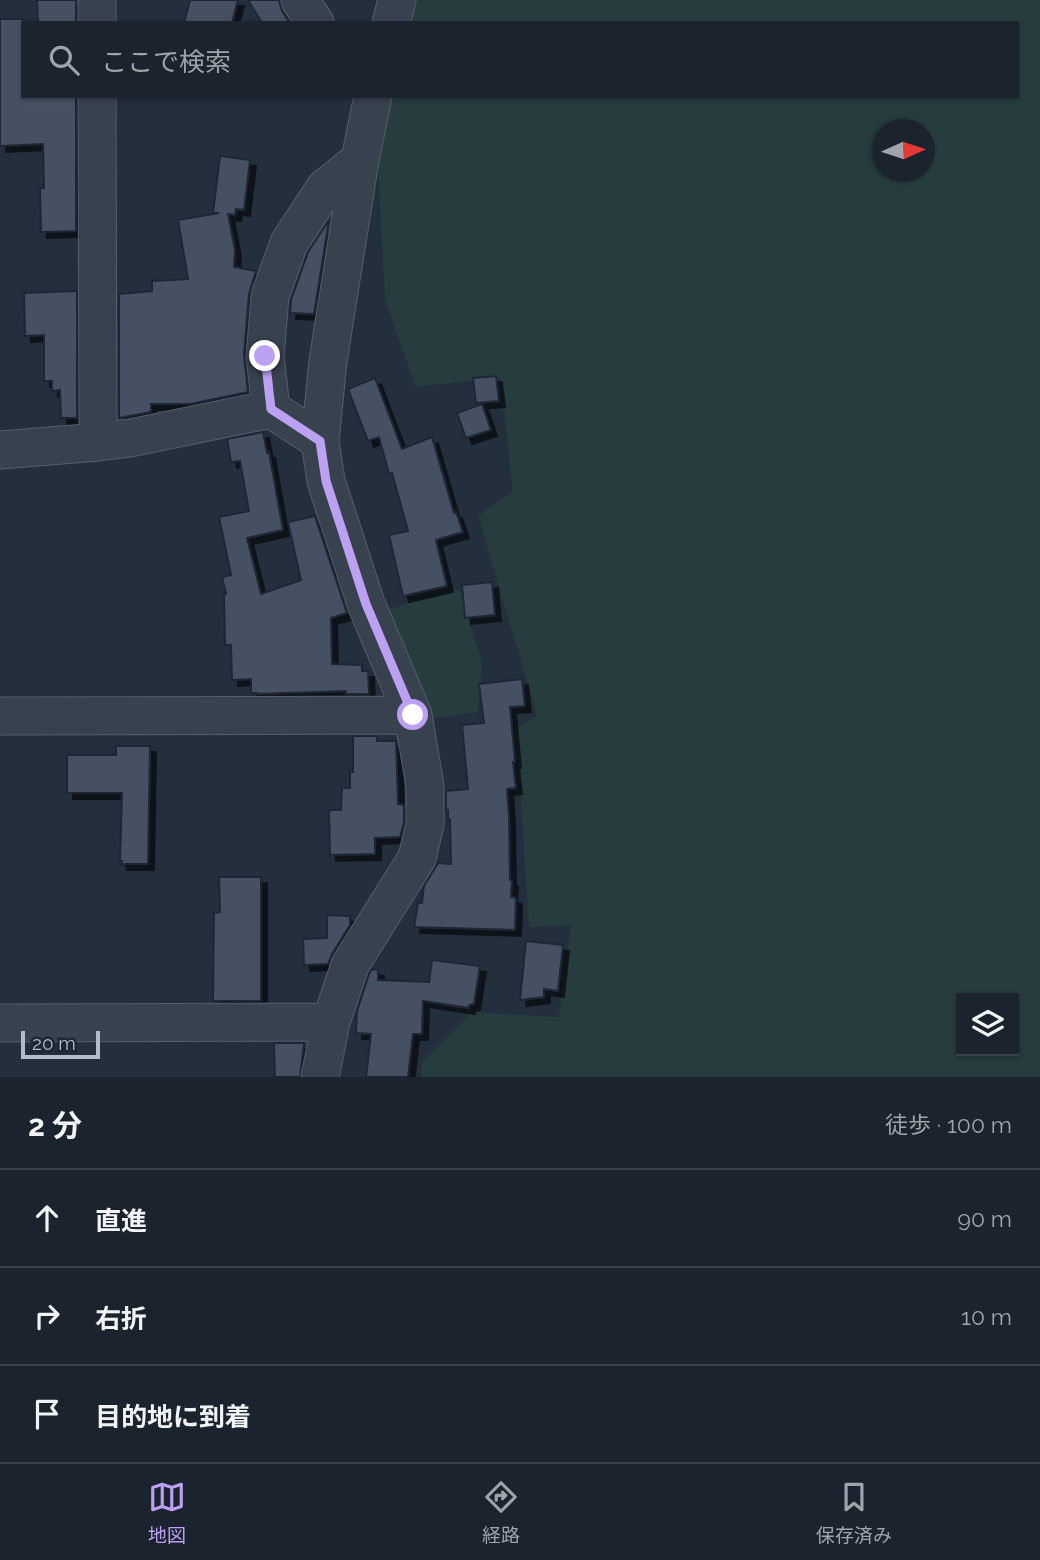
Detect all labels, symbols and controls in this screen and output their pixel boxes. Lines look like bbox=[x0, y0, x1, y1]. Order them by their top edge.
search box bbox=[21, 21, 1019, 98]
icon: search bbox=[45, 41, 83, 79]
text: ここで検索 bbox=[101, 47, 231, 77]
north arrow bbox=[872, 119, 935, 182]
route end bbox=[249, 340, 280, 371]
route start bbox=[397, 699, 428, 730]
map controls bbox=[956, 993, 1019, 1056]
button: layers bbox=[956, 993, 1019, 1056]
scale bar bbox=[21, 1028, 100, 1060]
text: 20 m bbox=[32, 1032, 76, 1054]
text: 2 分 bbox=[28, 1108, 82, 1143]
text: 徒歩 · 100 m bbox=[885, 1111, 1012, 1138]
icon: ahead bbox=[28, 1199, 66, 1237]
text: 90 m bbox=[957, 1205, 1012, 1232]
text: 直進 bbox=[95, 1206, 147, 1236]
icon: right bbox=[28, 1297, 66, 1335]
text: 10 m bbox=[961, 1303, 1012, 1330]
text: 右折 bbox=[95, 1304, 147, 1334]
icon: arrive bbox=[28, 1395, 66, 1433]
text: 目的地に到着 bbox=[95, 1402, 251, 1432]
tab: 地図 bbox=[148, 1478, 186, 1547]
tab: 経路 bbox=[482, 1478, 520, 1547]
tab: 保存済み bbox=[816, 1478, 892, 1547]

